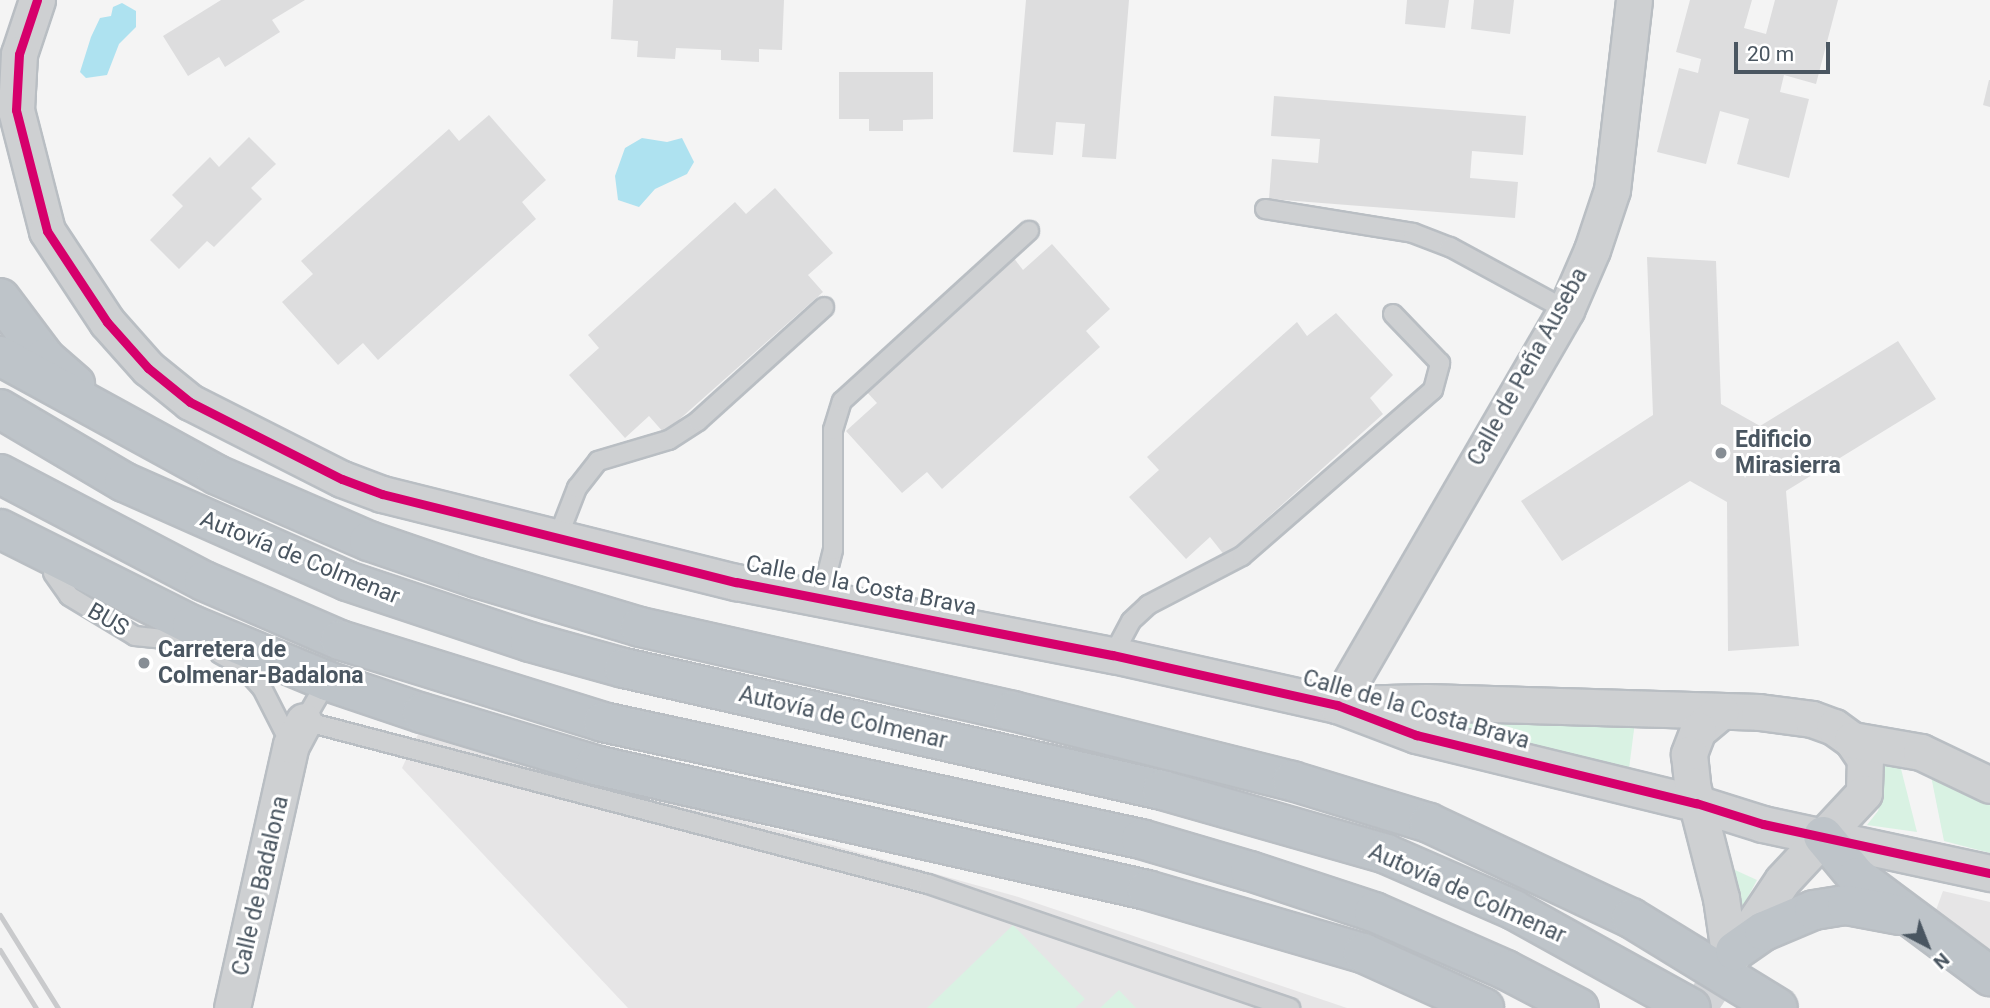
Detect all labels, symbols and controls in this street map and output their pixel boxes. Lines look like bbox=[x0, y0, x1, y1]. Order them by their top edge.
scale bar bbox=[1738, 28, 1834, 72]
text: 20 m bbox=[1747, 42, 1794, 66]
street label: Calle de Peña Auseba bbox=[1462, 263, 1594, 471]
place label: Edificio Mirasierra bbox=[1735, 426, 1841, 480]
marker: Edificio Mirasierra bbox=[1713, 445, 1729, 461]
street label: Autovía de Colmenar bbox=[196, 505, 404, 611]
street label: Calle de la Costa Brava bbox=[743, 550, 979, 622]
street label: BUS bbox=[83, 597, 133, 643]
place label: Carretera de Colmenar-Badalona bbox=[158, 636, 364, 690]
marker: Carretera de Colmenar-Badalona bbox=[136, 655, 152, 671]
street label: Calle de la Costa Brava bbox=[1300, 664, 1532, 756]
street label: Autovía de Colmenar bbox=[736, 681, 950, 755]
street label: Calle de Badalona bbox=[227, 793, 295, 979]
street label: Autovía de Colmenar bbox=[1364, 838, 1570, 950]
north arrow bbox=[1892, 910, 1962, 980]
text: N bbox=[1929, 948, 1954, 974]

